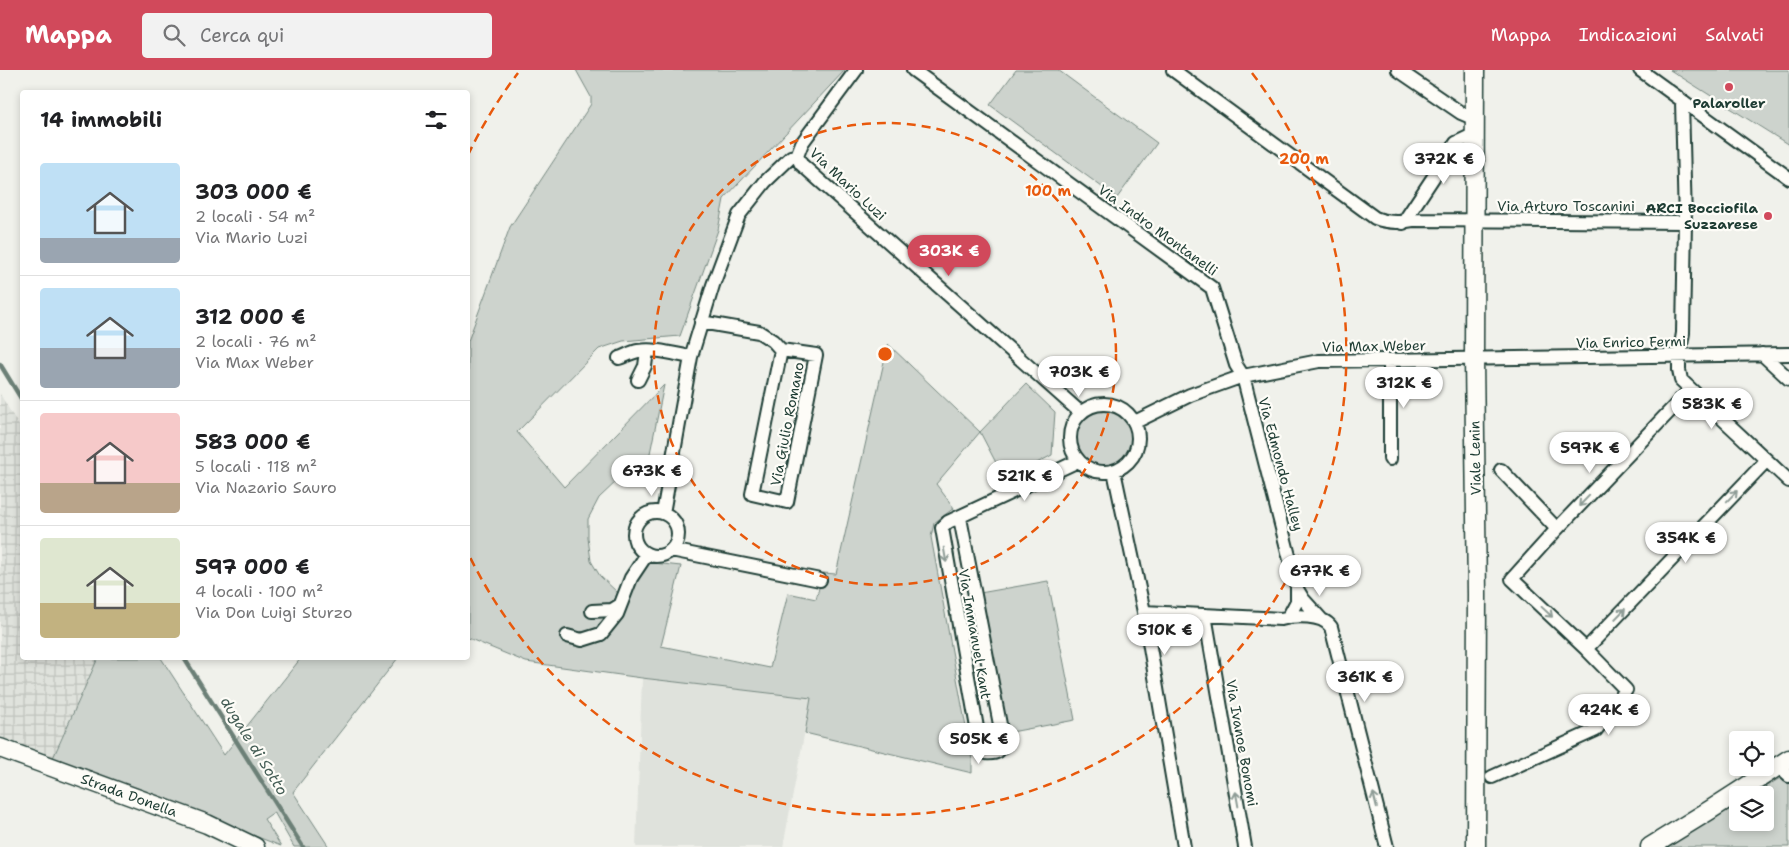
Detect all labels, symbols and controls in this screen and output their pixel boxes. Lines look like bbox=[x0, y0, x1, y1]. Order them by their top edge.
search box bbox=[142, 13, 492, 58]
text: Mappa bbox=[25, 19, 112, 51]
icon: search bbox=[160, 21, 188, 49]
text: Cerca qui bbox=[200, 23, 284, 48]
text: Mappa bbox=[1491, 23, 1551, 47]
text: Indicazioni bbox=[1579, 23, 1677, 47]
text: Salvati bbox=[1705, 23, 1764, 47]
marker: Palaroller bbox=[1723, 81, 1735, 93]
place label: Palaroller bbox=[1692, 94, 1766, 112]
text: 14 immobili bbox=[40, 106, 162, 134]
icon: filters bbox=[422, 106, 450, 134]
pin: 372K € bbox=[1403, 142, 1485, 185]
street label: Via Mario Luzi bbox=[806, 144, 890, 224]
text: 372K € bbox=[1414, 148, 1474, 169]
text: 200 m bbox=[1279, 149, 1329, 169]
text: 303 000 € bbox=[195, 178, 312, 206]
street label: Via Indro Montanelli bbox=[1095, 180, 1221, 280]
text: 100 m bbox=[1025, 181, 1071, 201]
icon: home bbox=[80, 183, 140, 243]
street label: Via Arturo Toscanini bbox=[1497, 197, 1635, 215]
place label: ARCI Bocciofila Suzzarese bbox=[1646, 199, 1758, 233]
text: 2 locali · 54 m² bbox=[195, 206, 315, 227]
marker: ARCI Bocciofila Suzzarese bbox=[1762, 210, 1774, 222]
text: Via Mario Luzi bbox=[195, 227, 308, 248]
pin: 303K € bbox=[908, 234, 990, 277]
text: 303K € bbox=[919, 240, 979, 261]
text: 312 000 € bbox=[195, 303, 306, 331]
icon: home bbox=[80, 308, 140, 368]
text: 2 locali · 76 m² bbox=[195, 331, 317, 352]
street label: Via Enrico Fermi bbox=[1576, 332, 1686, 352]
street label: Via Max Weber bbox=[1322, 336, 1427, 356]
centre of rings bbox=[876, 345, 894, 363]
text: Via Max Weber bbox=[195, 352, 314, 373]
pin: 703K € bbox=[1038, 356, 1120, 398]
street label: Via Giulio Romano bbox=[766, 361, 808, 487]
text: 703K € bbox=[1049, 361, 1109, 382]
pin: 312K € bbox=[1363, 366, 1445, 409]
text: 312K € bbox=[1376, 372, 1432, 393]
pin: 583K € bbox=[1671, 388, 1753, 430]
text: 583K € bbox=[1682, 393, 1742, 414]
street label: Via Edmondo Halley bbox=[1255, 395, 1307, 533]
street label: Viale Lenin bbox=[1465, 420, 1485, 495]
text: 583 000 € bbox=[195, 428, 310, 456]
pin: 597K € bbox=[1549, 432, 1631, 474]
icon: home bbox=[80, 433, 140, 493]
text: 597K € bbox=[1560, 437, 1620, 458]
pin: 673K € bbox=[611, 454, 693, 497]
text: 5 locali · 118 m² bbox=[195, 456, 317, 477]
text: 673K € bbox=[622, 460, 682, 481]
pin: 521K € bbox=[984, 460, 1066, 502]
text: 521K € bbox=[998, 465, 1052, 486]
text: Via Nazario Sauro bbox=[195, 477, 337, 498]
one-way arrow bbox=[1726, 490, 1738, 503]
one-way arrow bbox=[1578, 494, 1590, 507]
pin: 354K € bbox=[1645, 522, 1727, 564]
text: 354K € bbox=[1656, 527, 1716, 548]
one-way arrow bbox=[941, 546, 951, 562]
text: 597 000 € bbox=[195, 553, 310, 581]
pin: 677K € bbox=[1279, 554, 1361, 597]
icon: home bbox=[80, 558, 140, 618]
text: 677K € bbox=[1290, 560, 1350, 581]
street label: Via Immanuel Kant bbox=[955, 567, 995, 701]
text: 4 locali · 100 m² bbox=[195, 581, 323, 602]
text: Via Don Luigi Sturzo bbox=[195, 602, 352, 623]
one-way arrow bbox=[1541, 606, 1553, 618]
one-way arrow bbox=[1614, 607, 1626, 620]
pin: 510K € bbox=[1124, 614, 1206, 656]
text: 510K € bbox=[1138, 619, 1193, 640]
pin: 361K € bbox=[1324, 660, 1406, 703]
text: 361K € bbox=[1337, 666, 1393, 687]
street label: Via Ivanoe Bonomi bbox=[1222, 678, 1262, 808]
water label: dugale di Sotto bbox=[216, 693, 292, 799]
pin: 424K € bbox=[1568, 694, 1650, 736]
text: 424K € bbox=[1579, 699, 1639, 720]
pin: 505K € bbox=[938, 722, 1020, 765]
text: 505K € bbox=[950, 728, 1008, 749]
map controls bbox=[1729, 731, 1774, 831]
button: locate bbox=[1729, 731, 1774, 776]
street label: Strada Donella bbox=[78, 769, 180, 821]
button: layers bbox=[1729, 786, 1774, 831]
one-way arrow bbox=[1231, 791, 1241, 807]
one-way arrow bbox=[1370, 792, 1379, 808]

